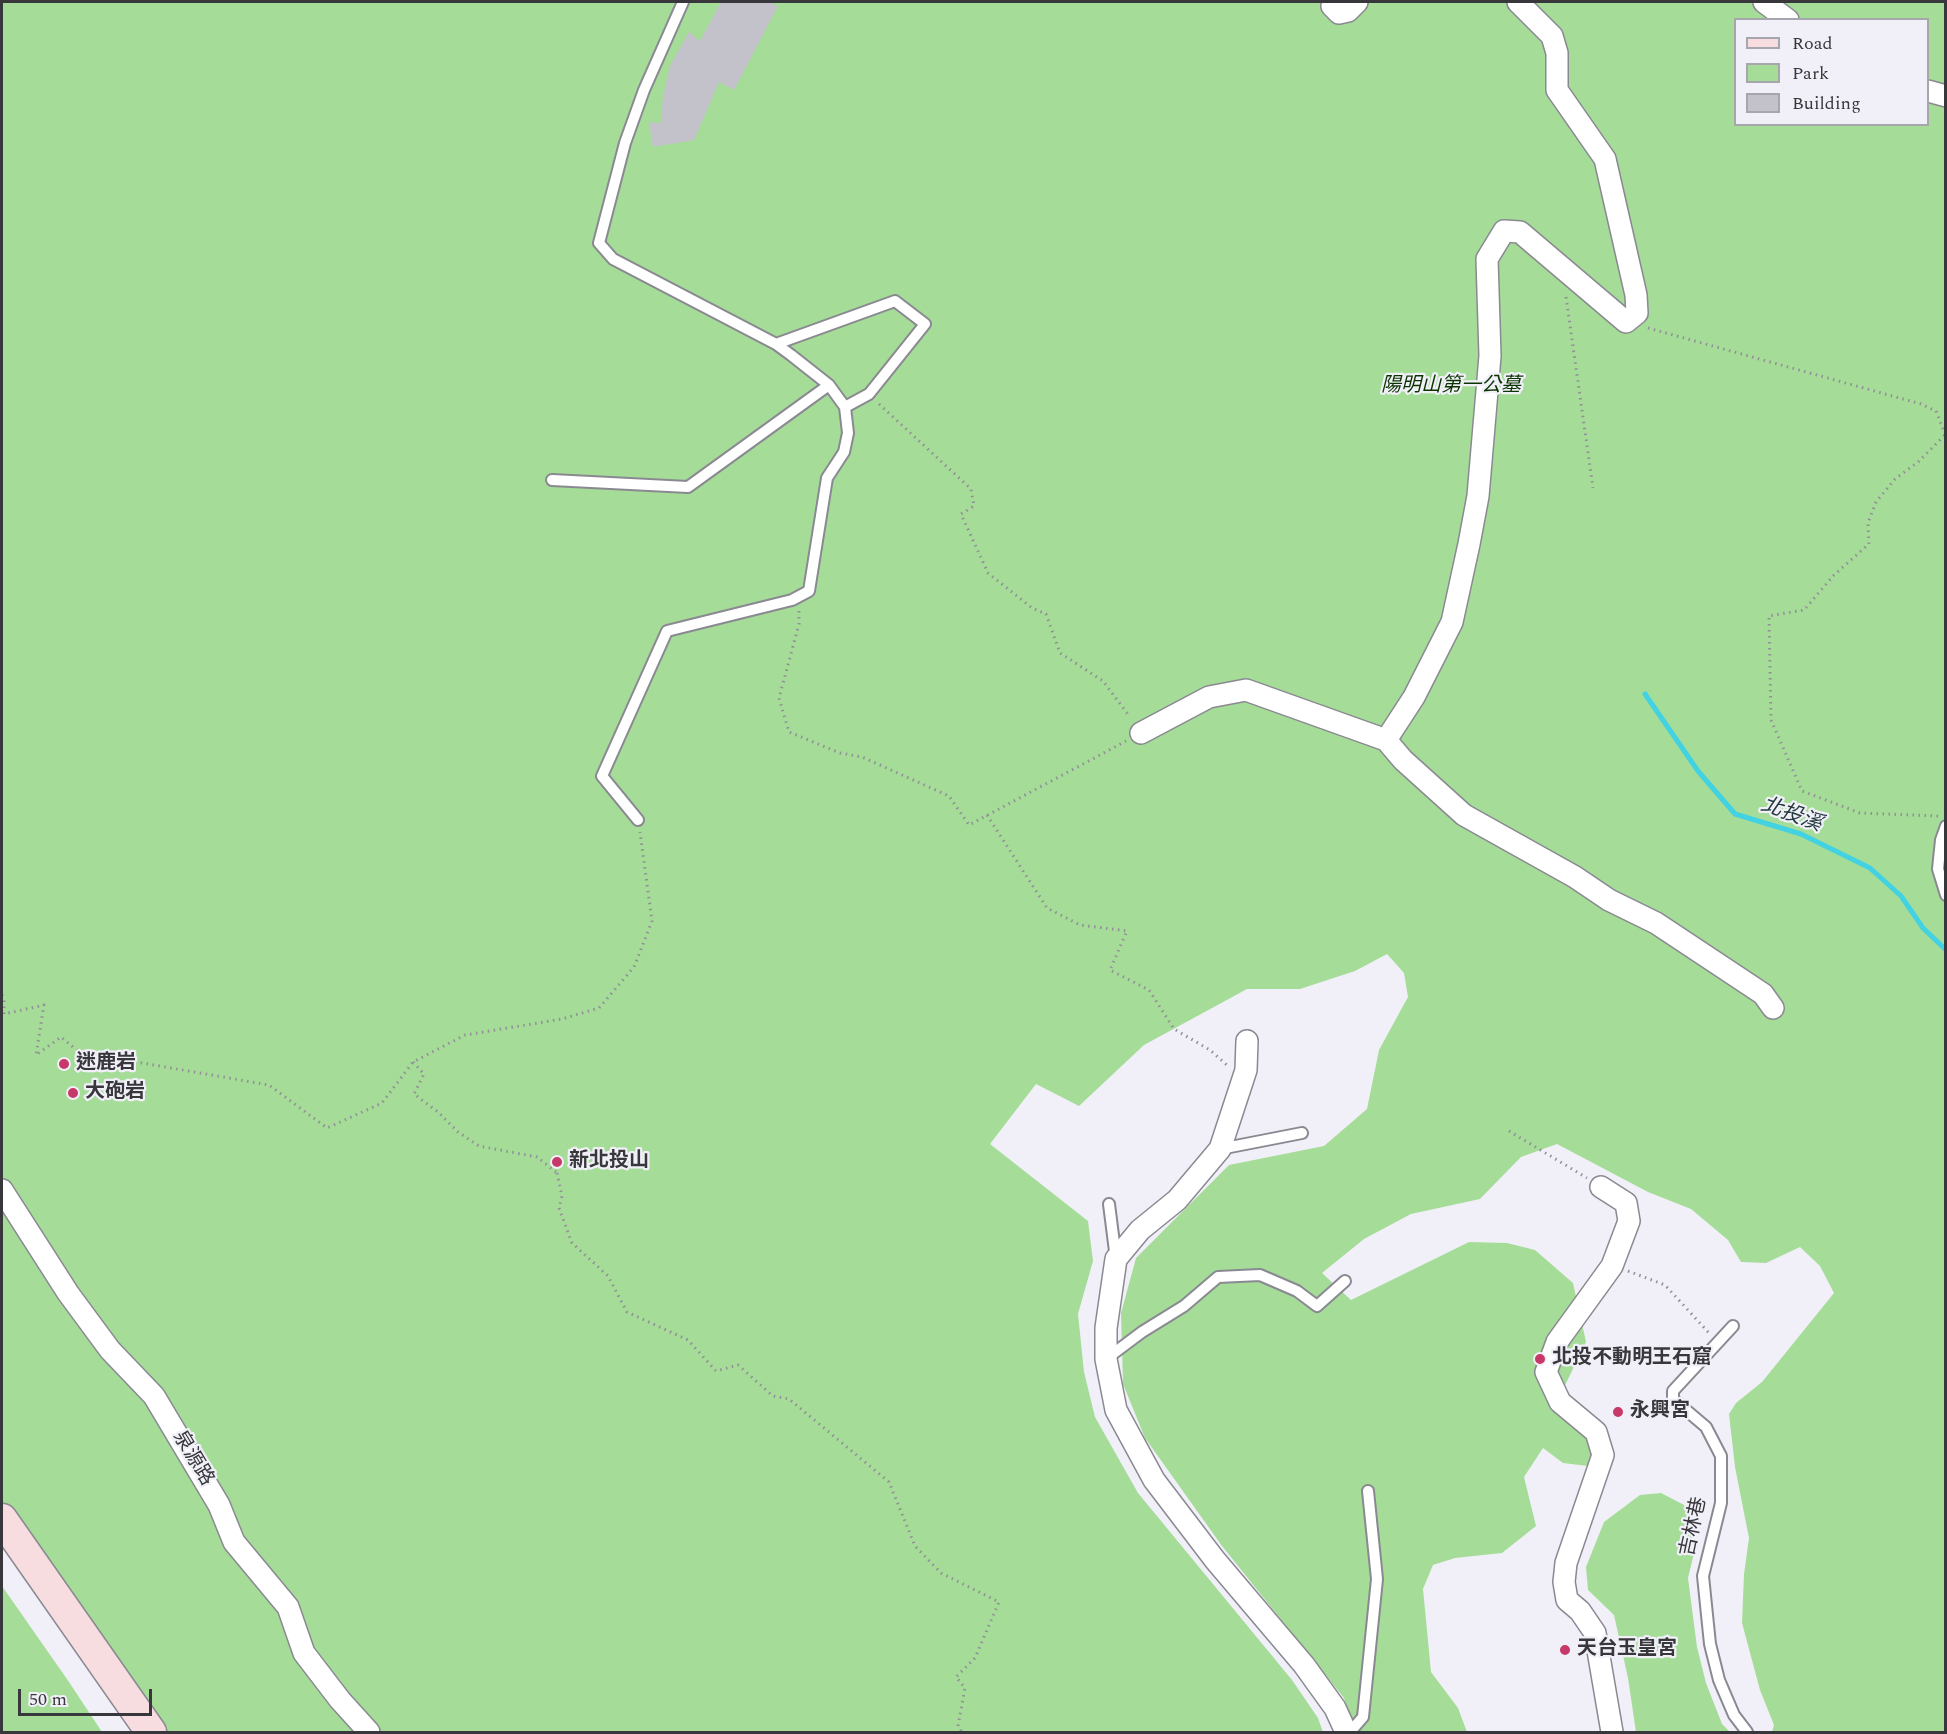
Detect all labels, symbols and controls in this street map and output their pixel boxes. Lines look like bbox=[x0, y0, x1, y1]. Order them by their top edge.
legend bbox=[1734, 18, 1929, 126]
text: Road bbox=[1792, 30, 1833, 57]
text: Park bbox=[1792, 60, 1829, 87]
text: Building bbox=[1792, 90, 1861, 117]
park label: 陽明山第一公墓 bbox=[1381, 375, 1521, 399]
water label: 北投溪 bbox=[1757, 793, 1825, 839]
place label: 迷鹿岩 bbox=[76, 1052, 136, 1076]
marker: 迷鹿岩 bbox=[57, 1057, 71, 1071]
place label: 大砲岩 bbox=[85, 1081, 145, 1105]
marker: 大砲岩 bbox=[66, 1086, 80, 1100]
place label: 新北投山 bbox=[569, 1150, 649, 1174]
marker: 新北投山 bbox=[550, 1155, 564, 1169]
place label: 北投不動明王石窟 bbox=[1552, 1347, 1712, 1371]
marker: 北投不動明王石窟 bbox=[1533, 1352, 1547, 1366]
place label: 永興宮 bbox=[1630, 1400, 1690, 1424]
marker: 永興宮 bbox=[1611, 1405, 1625, 1419]
street label: 泉源路 bbox=[166, 1427, 218, 1491]
street label: 吉林巷 bbox=[1677, 1495, 1713, 1559]
place label: 天台玉皇宮 bbox=[1577, 1638, 1677, 1662]
marker: 天台玉皇宮 bbox=[1558, 1643, 1572, 1657]
scale bar bbox=[21, 1677, 154, 1715]
text: 50 m bbox=[29, 1686, 67, 1713]

